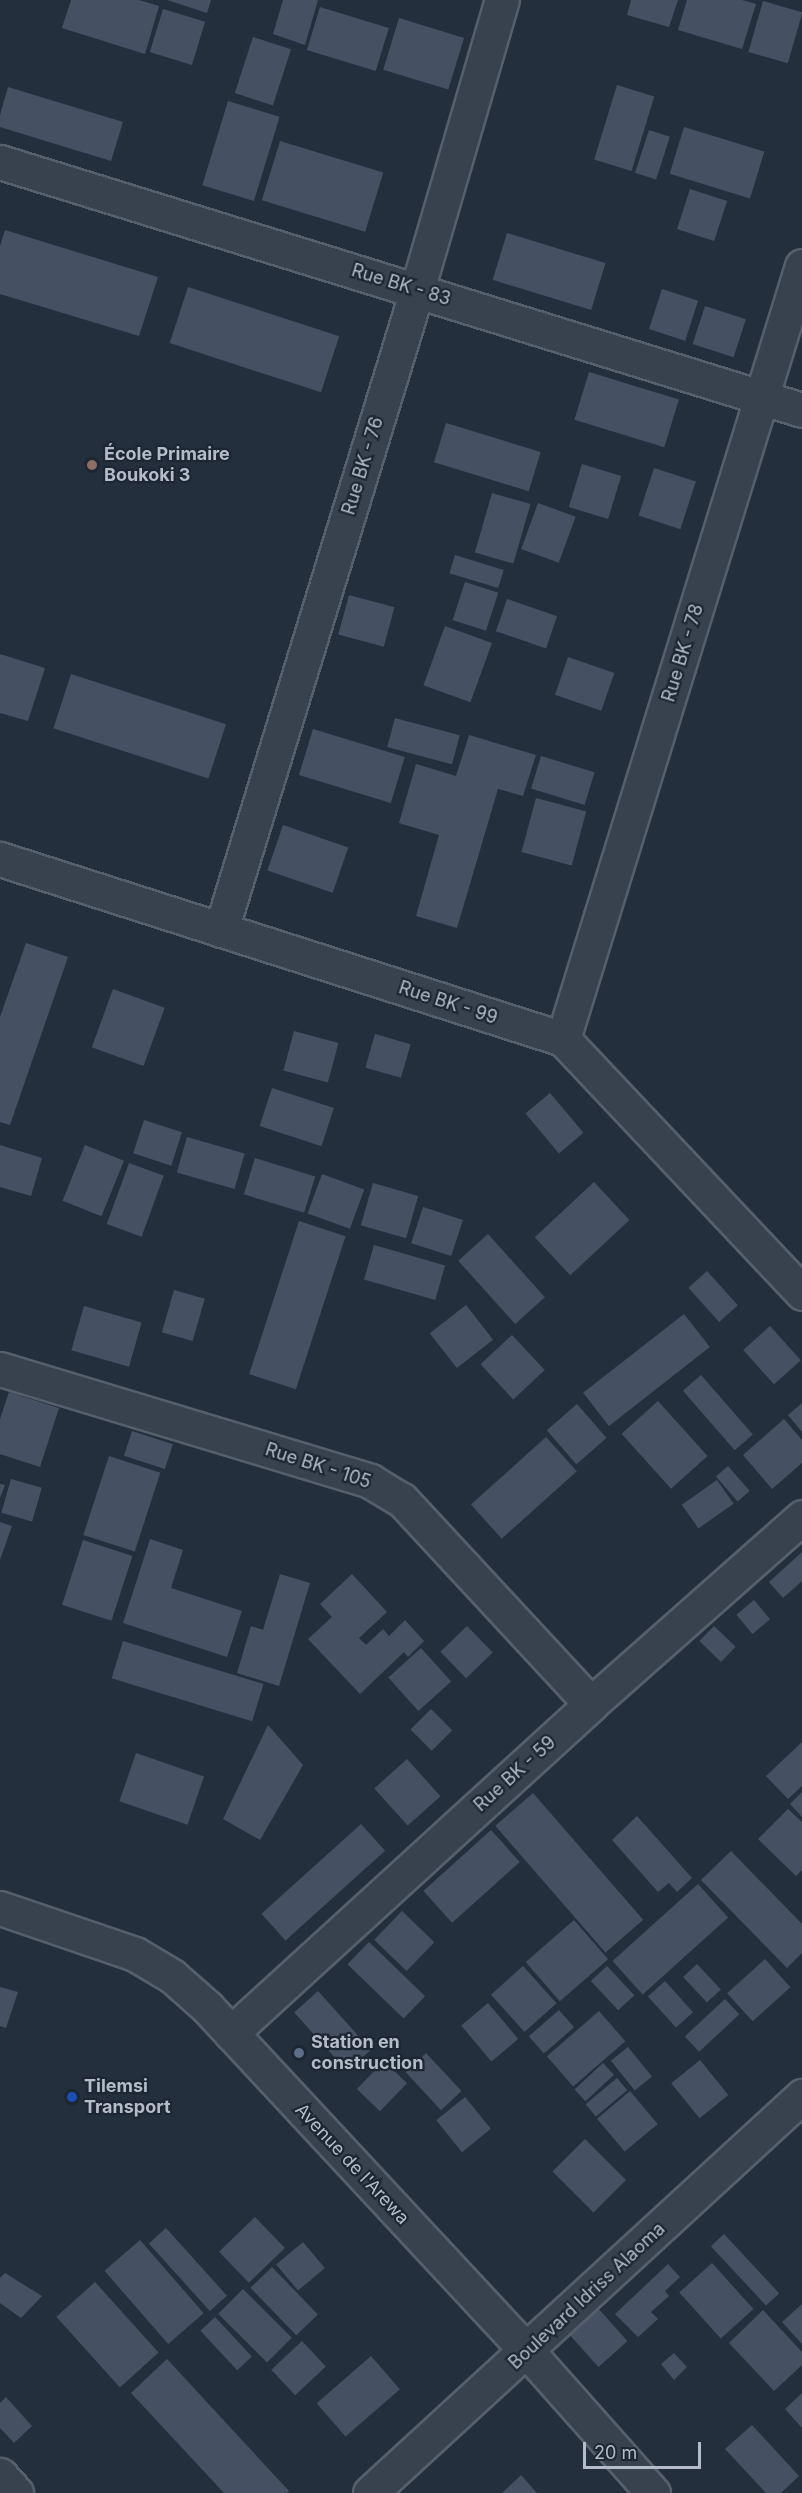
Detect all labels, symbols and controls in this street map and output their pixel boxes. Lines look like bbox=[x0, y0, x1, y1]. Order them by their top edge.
street label: Rue BK - 83 bbox=[349, 260, 453, 310]
street label: Rue BK - 76 bbox=[338, 414, 388, 518]
place label: École Primaire Boukoki 3 bbox=[104, 444, 230, 486]
marker: École Primaire Boukoki 3 bbox=[85, 458, 99, 472]
street label: Rue BK - 78 bbox=[658, 601, 708, 705]
street label: Rue BK - 99 bbox=[396, 977, 500, 1029]
street label: Rue BK - 105 bbox=[263, 1439, 373, 1493]
street label: Rue BK - 59 bbox=[470, 1732, 560, 1816]
place label: Station en construction bbox=[311, 2032, 423, 2074]
marker: Station en construction bbox=[292, 2046, 306, 2060]
place label: Tilemsi Transport bbox=[84, 2076, 170, 2118]
marker: Tilemsi Transport bbox=[65, 2090, 79, 2104]
street label: Avenue de l'Arewa bbox=[291, 2099, 413, 2229]
street label: Boulevard Idriss Alaoma bbox=[505, 2218, 669, 2374]
scale bar bbox=[586, 2430, 704, 2468]
text: 20 m bbox=[594, 2442, 637, 2463]

